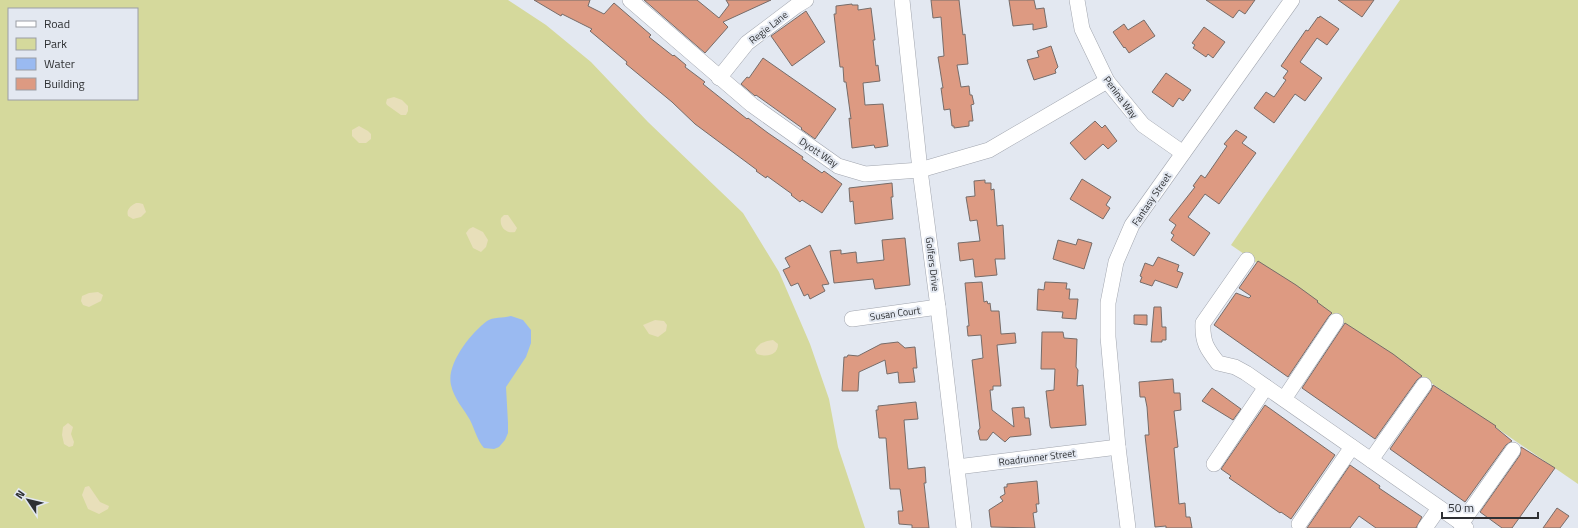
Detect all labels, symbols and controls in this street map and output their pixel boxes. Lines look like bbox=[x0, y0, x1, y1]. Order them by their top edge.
street label: Regie Lane bbox=[746, 7, 791, 47]
legend bbox=[8, 8, 138, 100]
text: Road bbox=[44, 14, 70, 33]
text: Park bbox=[44, 34, 67, 53]
text: Water bbox=[44, 54, 75, 73]
street label: Penina Way bbox=[1100, 73, 1142, 122]
text: Building bbox=[44, 74, 85, 93]
street label: Dyott Way bbox=[796, 134, 841, 171]
street label: Fantasy Street bbox=[1128, 169, 1175, 229]
street label: Golfers Drive bbox=[922, 236, 943, 292]
street label: Susan Court bbox=[869, 302, 922, 324]
street label: Roadrunner Street bbox=[998, 445, 1077, 470]
north arrow bbox=[8, 480, 48, 520]
text: N bbox=[11, 487, 29, 502]
scale bar bbox=[1442, 494, 1538, 520]
text: 50 m bbox=[1448, 498, 1474, 517]

